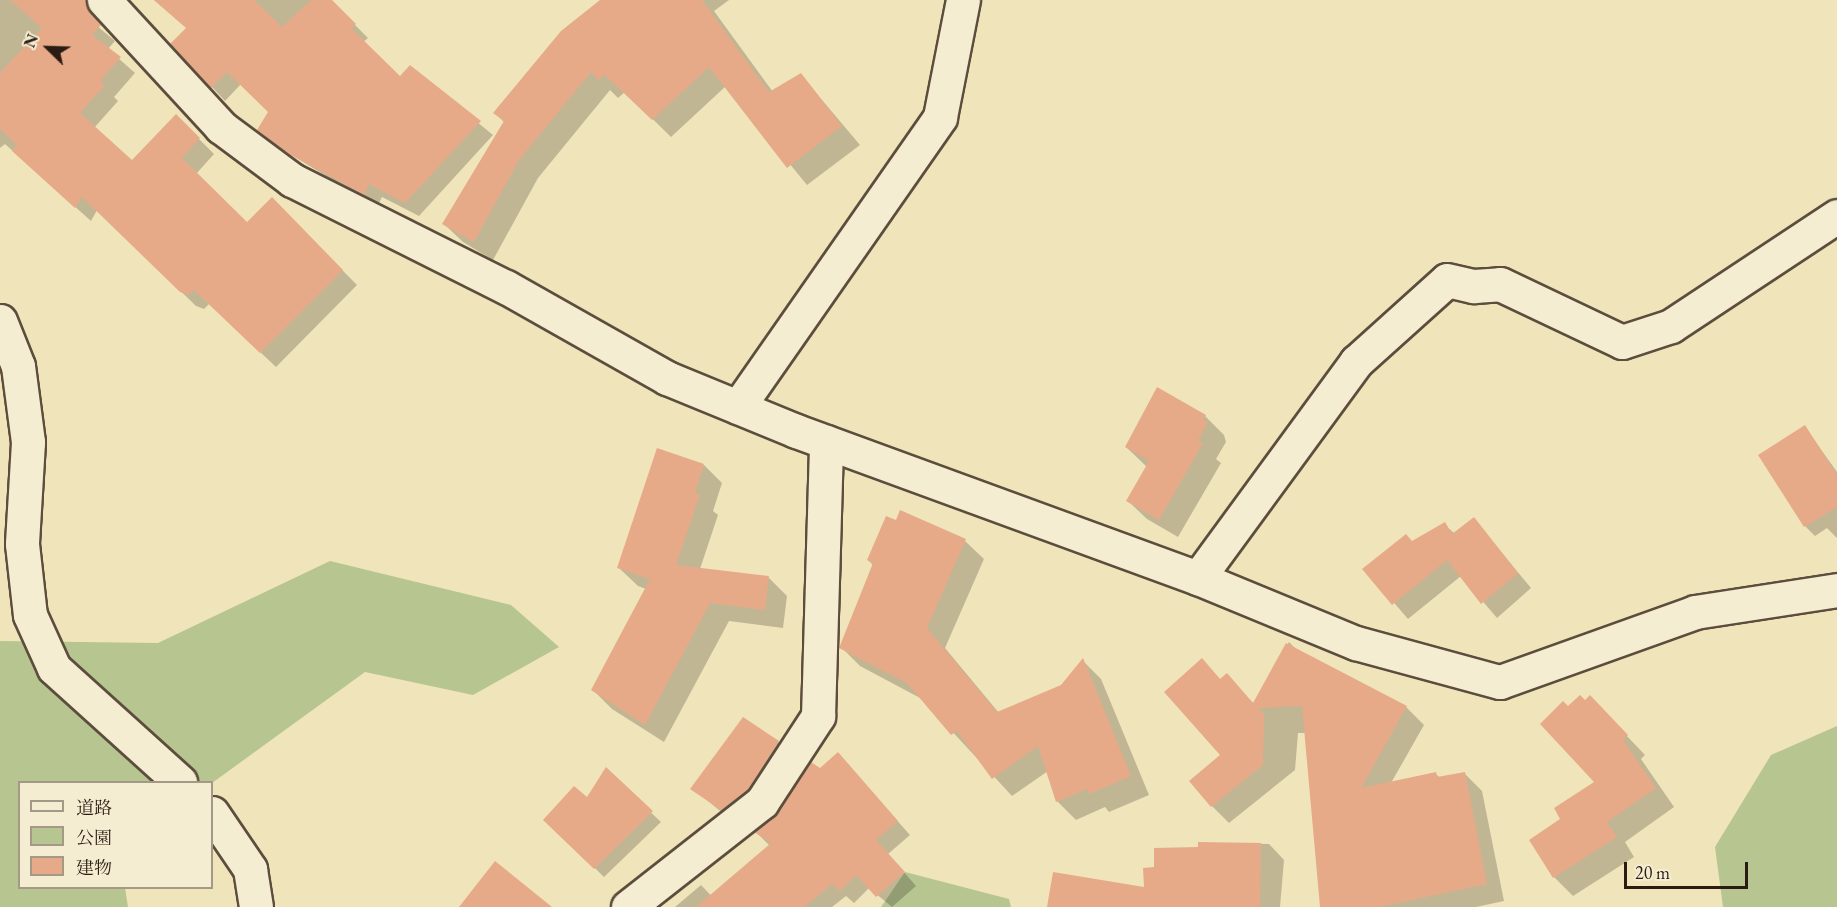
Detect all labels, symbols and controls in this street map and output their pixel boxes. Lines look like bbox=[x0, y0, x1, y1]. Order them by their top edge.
north arrow bbox=[18, 18, 78, 78]
text: N bbox=[19, 31, 43, 51]
legend bbox=[18, 781, 213, 889]
text: 道路 bbox=[76, 796, 112, 819]
text: 公園 bbox=[76, 826, 112, 849]
scale bar bbox=[1627, 850, 1752, 888]
text: 建物 bbox=[76, 856, 112, 879]
text: 20 m bbox=[1635, 861, 1670, 884]

